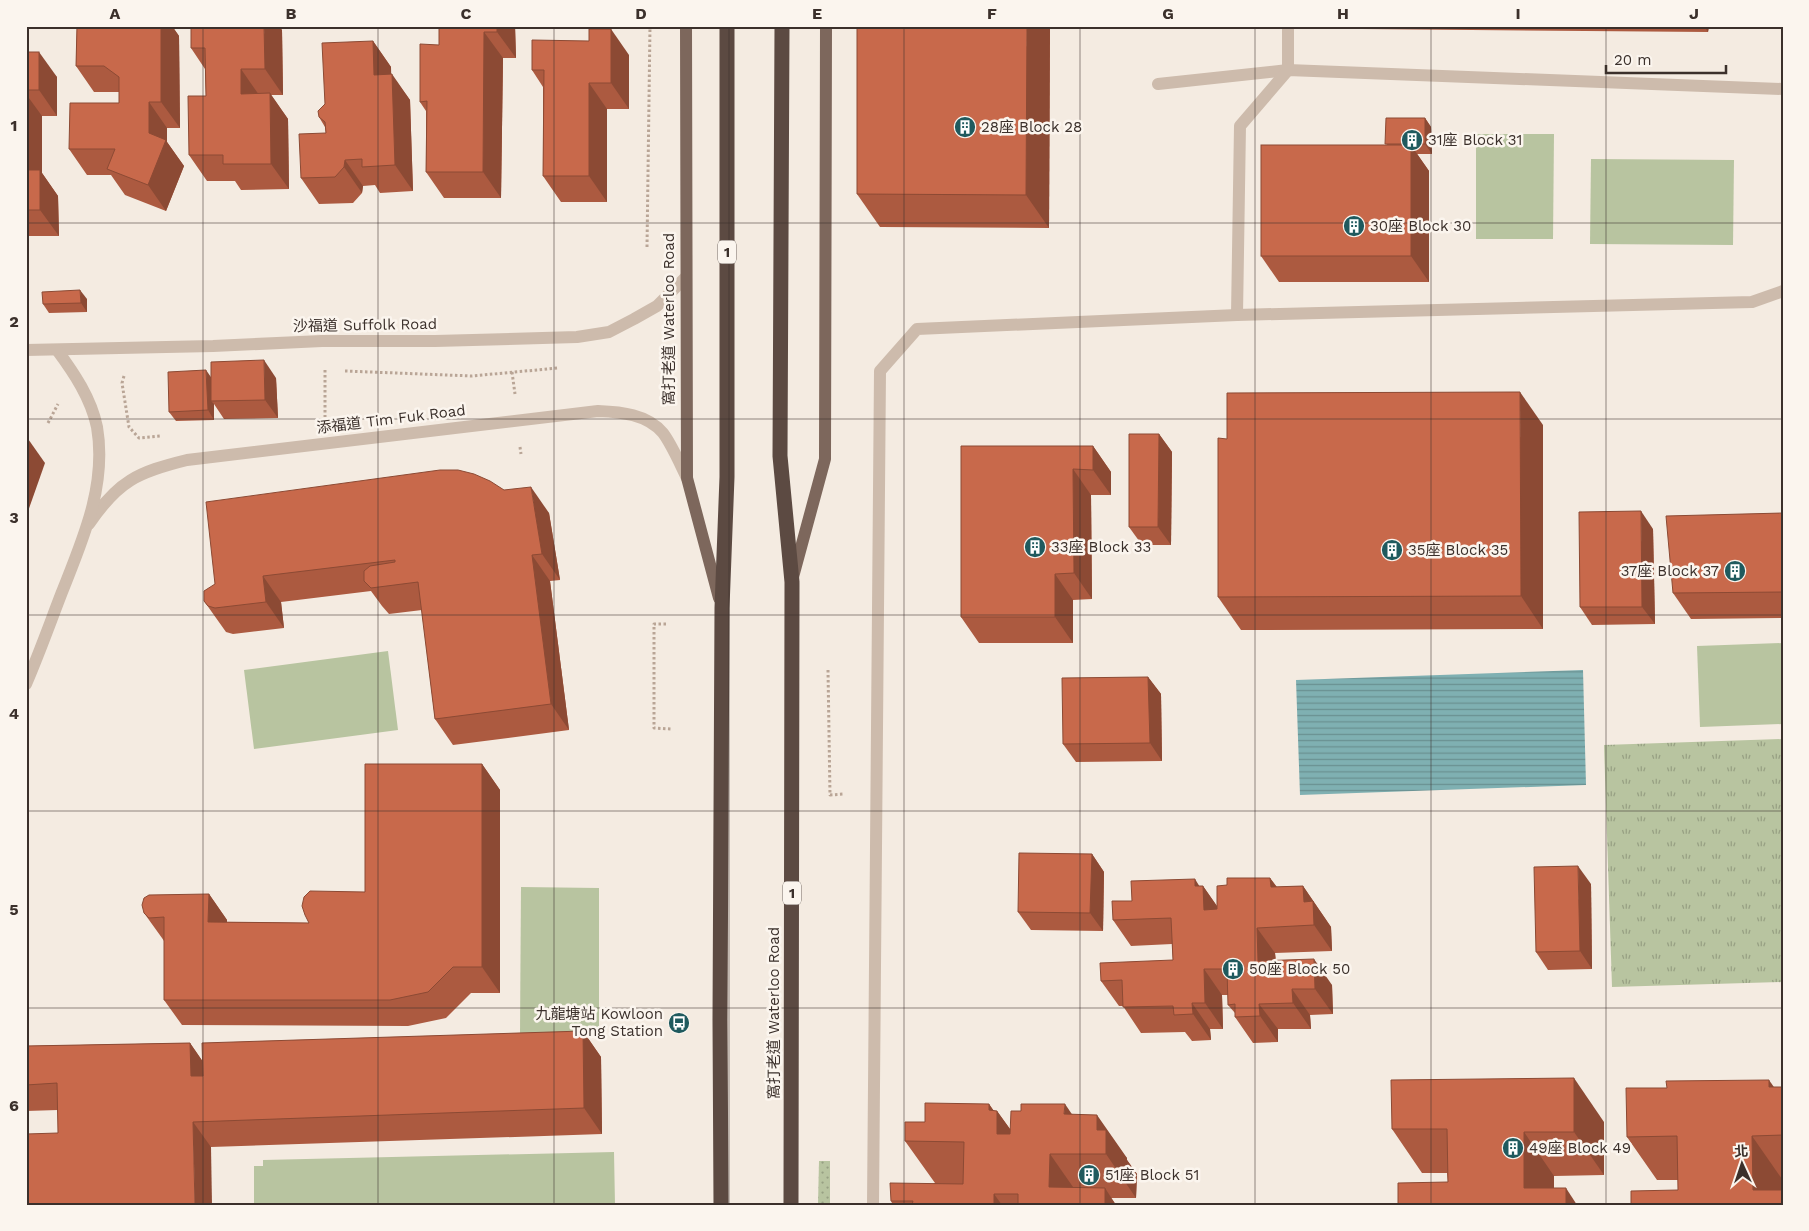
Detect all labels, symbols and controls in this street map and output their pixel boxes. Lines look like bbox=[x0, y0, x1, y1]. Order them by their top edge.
text: A bbox=[110, 4, 121, 23]
text: B bbox=[286, 4, 297, 23]
text: C bbox=[461, 4, 472, 23]
text: D bbox=[635, 4, 647, 23]
text: E bbox=[812, 4, 822, 23]
text: F bbox=[987, 4, 997, 23]
text: G bbox=[1162, 4, 1174, 23]
text: H bbox=[1337, 4, 1349, 23]
text: I bbox=[1515, 4, 1521, 23]
text: J bbox=[1689, 4, 1699, 23]
scale bar bbox=[1606, 42, 1726, 74]
text: 20 m bbox=[1614, 51, 1652, 69]
building icon: 28座 Block 28 bbox=[953, 115, 977, 139]
text: 1 bbox=[11, 116, 17, 135]
place label: 28座 Block 28 bbox=[981, 118, 1082, 136]
building icon: 31座 Block 31 bbox=[1400, 128, 1424, 152]
place label: 31座 Block 31 bbox=[1428, 131, 1522, 149]
building icon: 30座 Block 30 bbox=[1342, 214, 1366, 238]
place label: 30座 Block 30 bbox=[1370, 217, 1471, 235]
street label: 窩打老道 Waterloo Road bbox=[660, 233, 678, 405]
road number: 1 bbox=[718, 240, 736, 264]
text: 2 bbox=[9, 312, 19, 331]
street label: 沙福道 Suffolk Road bbox=[293, 315, 437, 335]
street label: 添福道 Tim Fuk Road bbox=[315, 401, 467, 437]
text: 3 bbox=[9, 508, 19, 527]
building icon: 33座 Block 33 bbox=[1023, 535, 1047, 559]
place label: 33座 Block 33 bbox=[1051, 538, 1151, 556]
building icon: 35座 Block 35 bbox=[1380, 538, 1404, 562]
place label: 35座 Block 35 bbox=[1408, 541, 1508, 559]
building icon: 37座 Block 37 bbox=[1723, 559, 1747, 583]
place label: 37座 Block 37 bbox=[1621, 562, 1719, 580]
text: 4 bbox=[9, 704, 19, 723]
road number: 1 bbox=[783, 881, 801, 904]
text: 5 bbox=[9, 900, 19, 919]
street label: 窩打老道 Waterloo Road bbox=[765, 927, 783, 1099]
building icon: 50座 Block 50 bbox=[1221, 957, 1245, 981]
place label: 50座 Block 50 bbox=[1249, 960, 1350, 978]
place label: 九龍塘站 Kowloon Tong Station bbox=[535, 1005, 663, 1040]
bus stop icon: 九龍塘站 Kowloon Tong Station bbox=[667, 1011, 691, 1035]
text: 6 bbox=[9, 1096, 19, 1115]
building icon: 49座 Block 49 bbox=[1501, 1136, 1525, 1160]
north arrow bbox=[1716, 1138, 1766, 1188]
place label: 49座 Block 49 bbox=[1529, 1139, 1631, 1157]
text: 北 bbox=[1734, 1143, 1749, 1159]
building icon: 51座 Block 51 bbox=[1077, 1163, 1101, 1187]
place label: 51座 Block 51 bbox=[1105, 1166, 1199, 1184]

